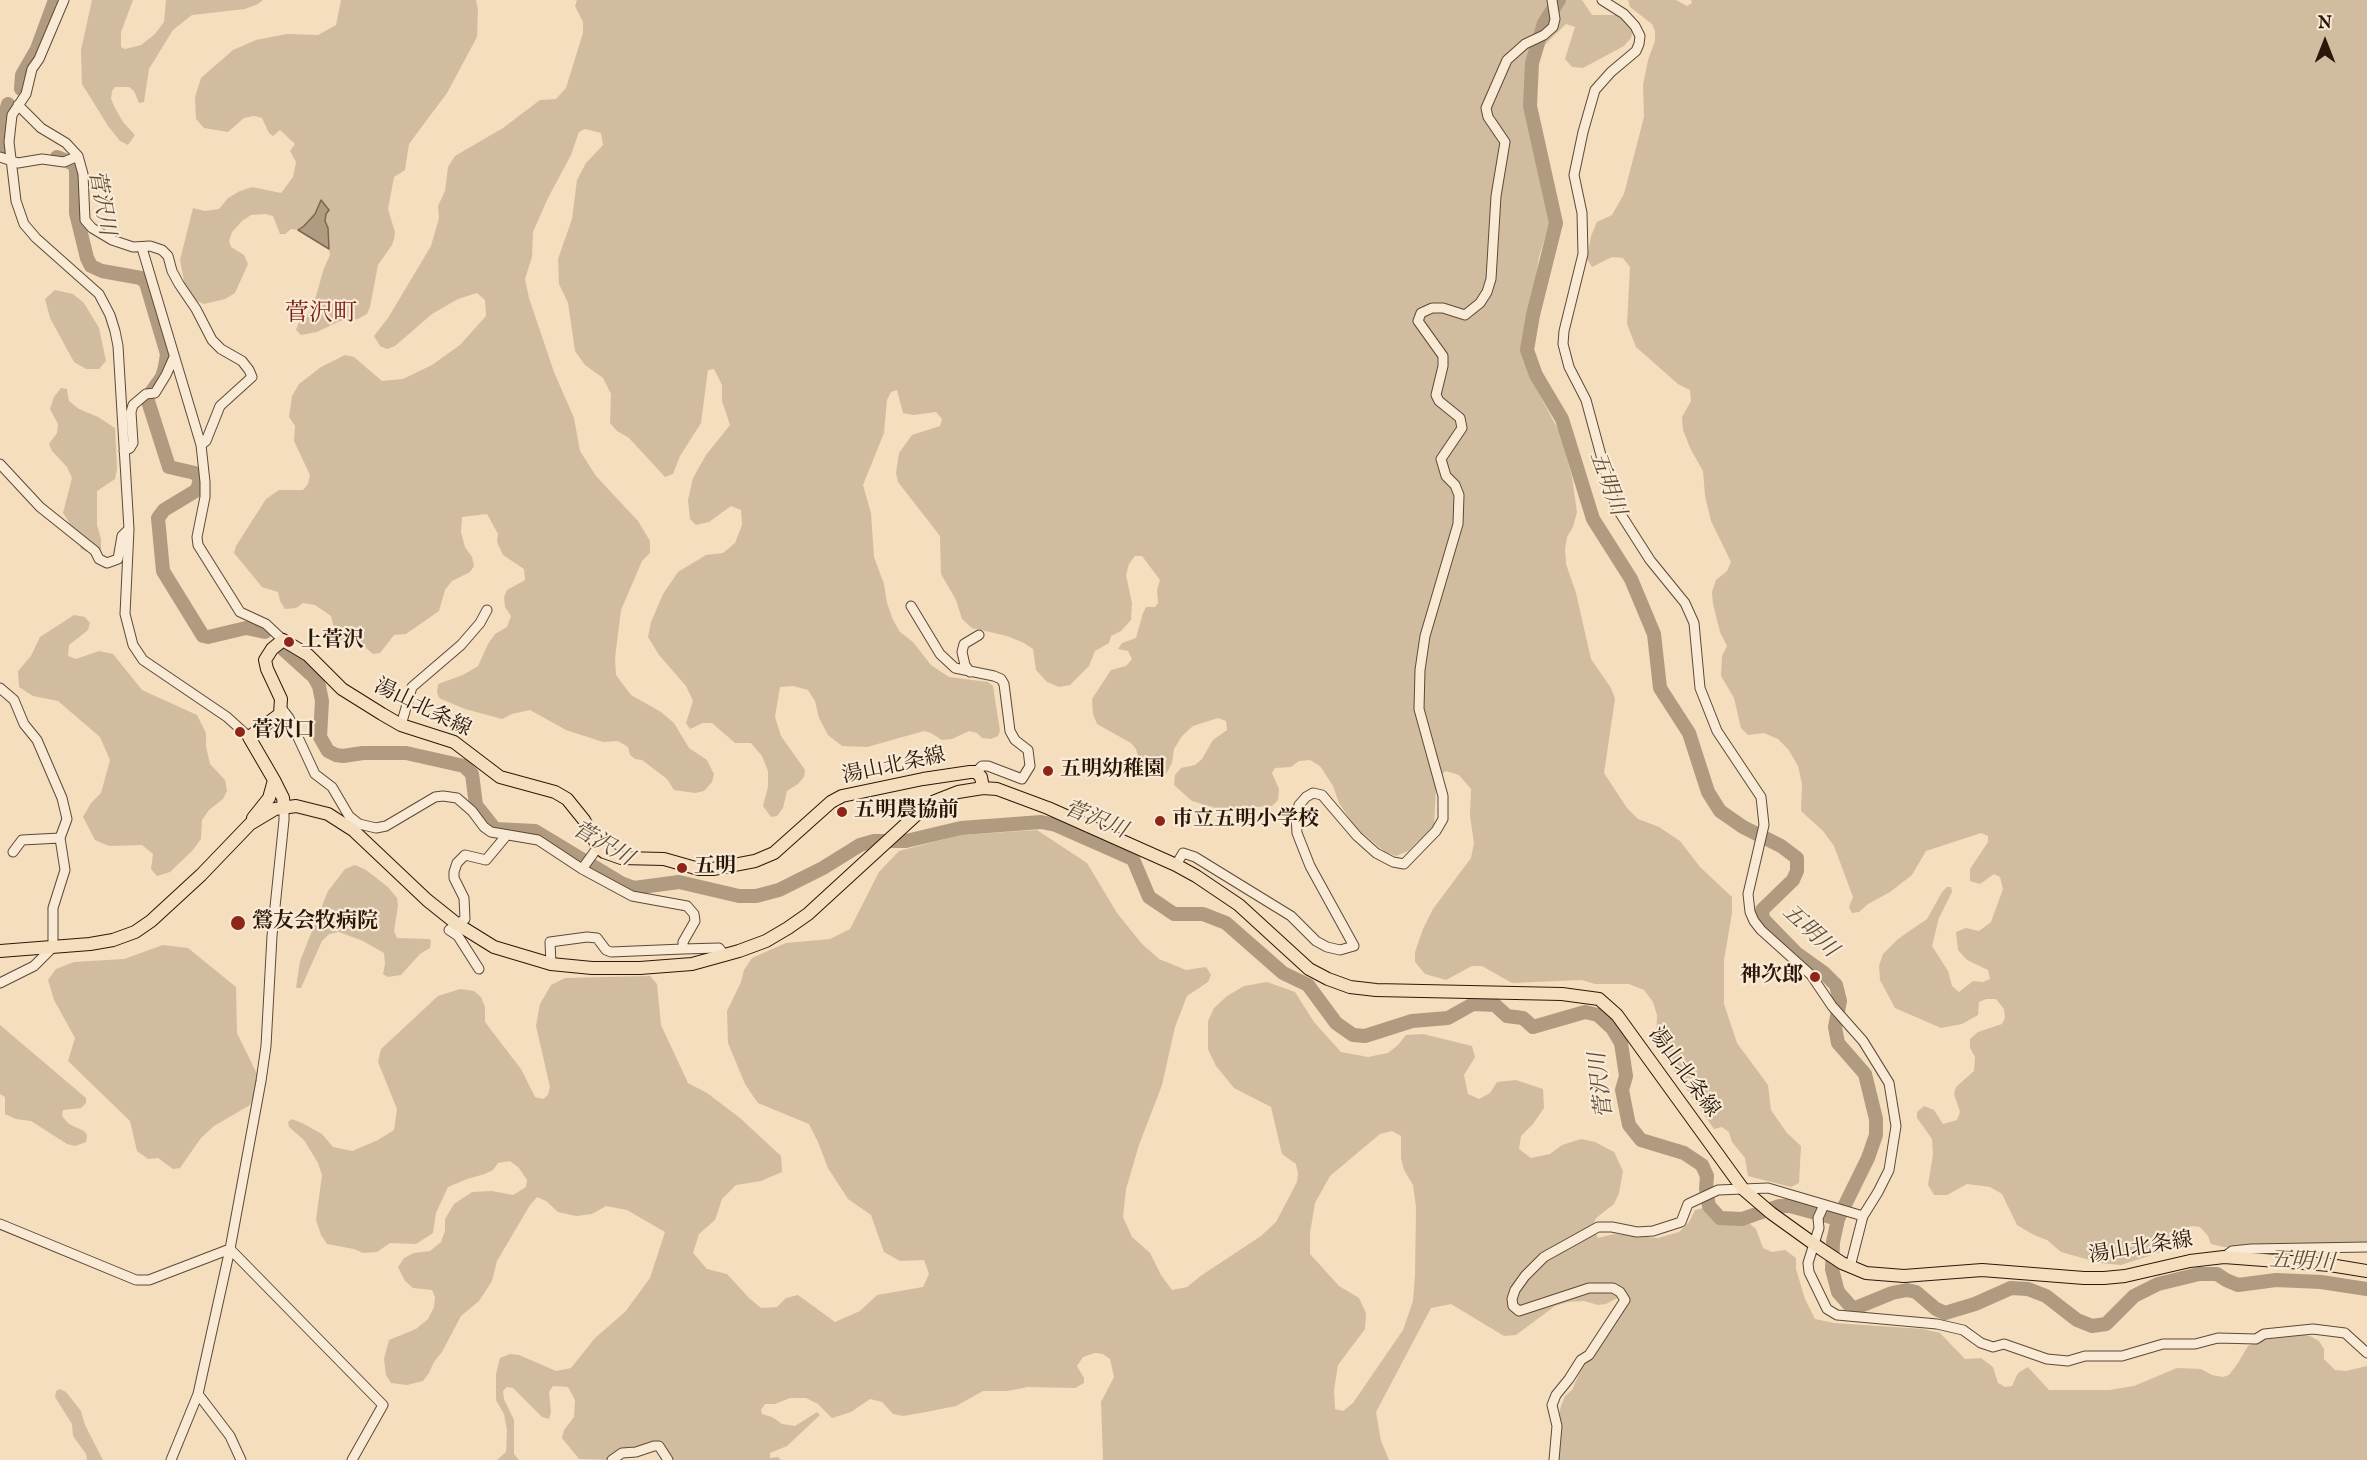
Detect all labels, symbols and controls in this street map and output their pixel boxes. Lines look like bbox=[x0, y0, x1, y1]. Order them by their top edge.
north arrow bbox=[2295, 12, 2355, 72]
text: N bbox=[2318, 14, 2332, 34]
water label: 菅沢川 bbox=[81, 168, 119, 238]
district label: 菅沢町 bbox=[285, 301, 357, 329]
water label: 五明川 bbox=[1582, 448, 1630, 520]
place label: 上菅沢 bbox=[301, 629, 364, 655]
marker: 上菅沢 bbox=[282, 635, 296, 649]
street label: 湯山北条線 bbox=[369, 675, 475, 743]
place label: 菅沢口 bbox=[252, 719, 315, 745]
marker: 菅沢口 bbox=[233, 725, 247, 739]
street label: 湯山北条線 bbox=[840, 744, 948, 790]
place label: 五明幼稚園 bbox=[1060, 758, 1165, 784]
marker: 五明幼稚園 bbox=[1041, 764, 1055, 778]
water label: 菅沢川 bbox=[1059, 796, 1131, 846]
place label: 五明農協前 bbox=[854, 799, 959, 825]
marker: 五明農協前 bbox=[835, 805, 849, 819]
place label: 市立五明小学校 bbox=[1172, 808, 1319, 834]
marker: 市立五明小学校 bbox=[1153, 814, 1167, 828]
water label: 菅沢川 bbox=[567, 817, 637, 873]
place label: 五明 bbox=[694, 855, 736, 881]
marker: 五明 bbox=[675, 861, 689, 875]
water label: 五明川 bbox=[1776, 900, 1842, 964]
place label: 鶯友会牧病院 bbox=[252, 910, 378, 936]
marker: 鶯友会牧病院 bbox=[229, 914, 247, 932]
place label: 神次郎 bbox=[1740, 964, 1803, 990]
marker: 神次郎 bbox=[1808, 970, 1822, 984]
street label: 湯山北条線 bbox=[1642, 1023, 1724, 1123]
water label: 菅沢川 bbox=[1586, 1051, 1620, 1119]
street label: 湯山北条線 bbox=[2087, 1228, 2195, 1270]
water label: 五明川 bbox=[2268, 1248, 2336, 1278]

